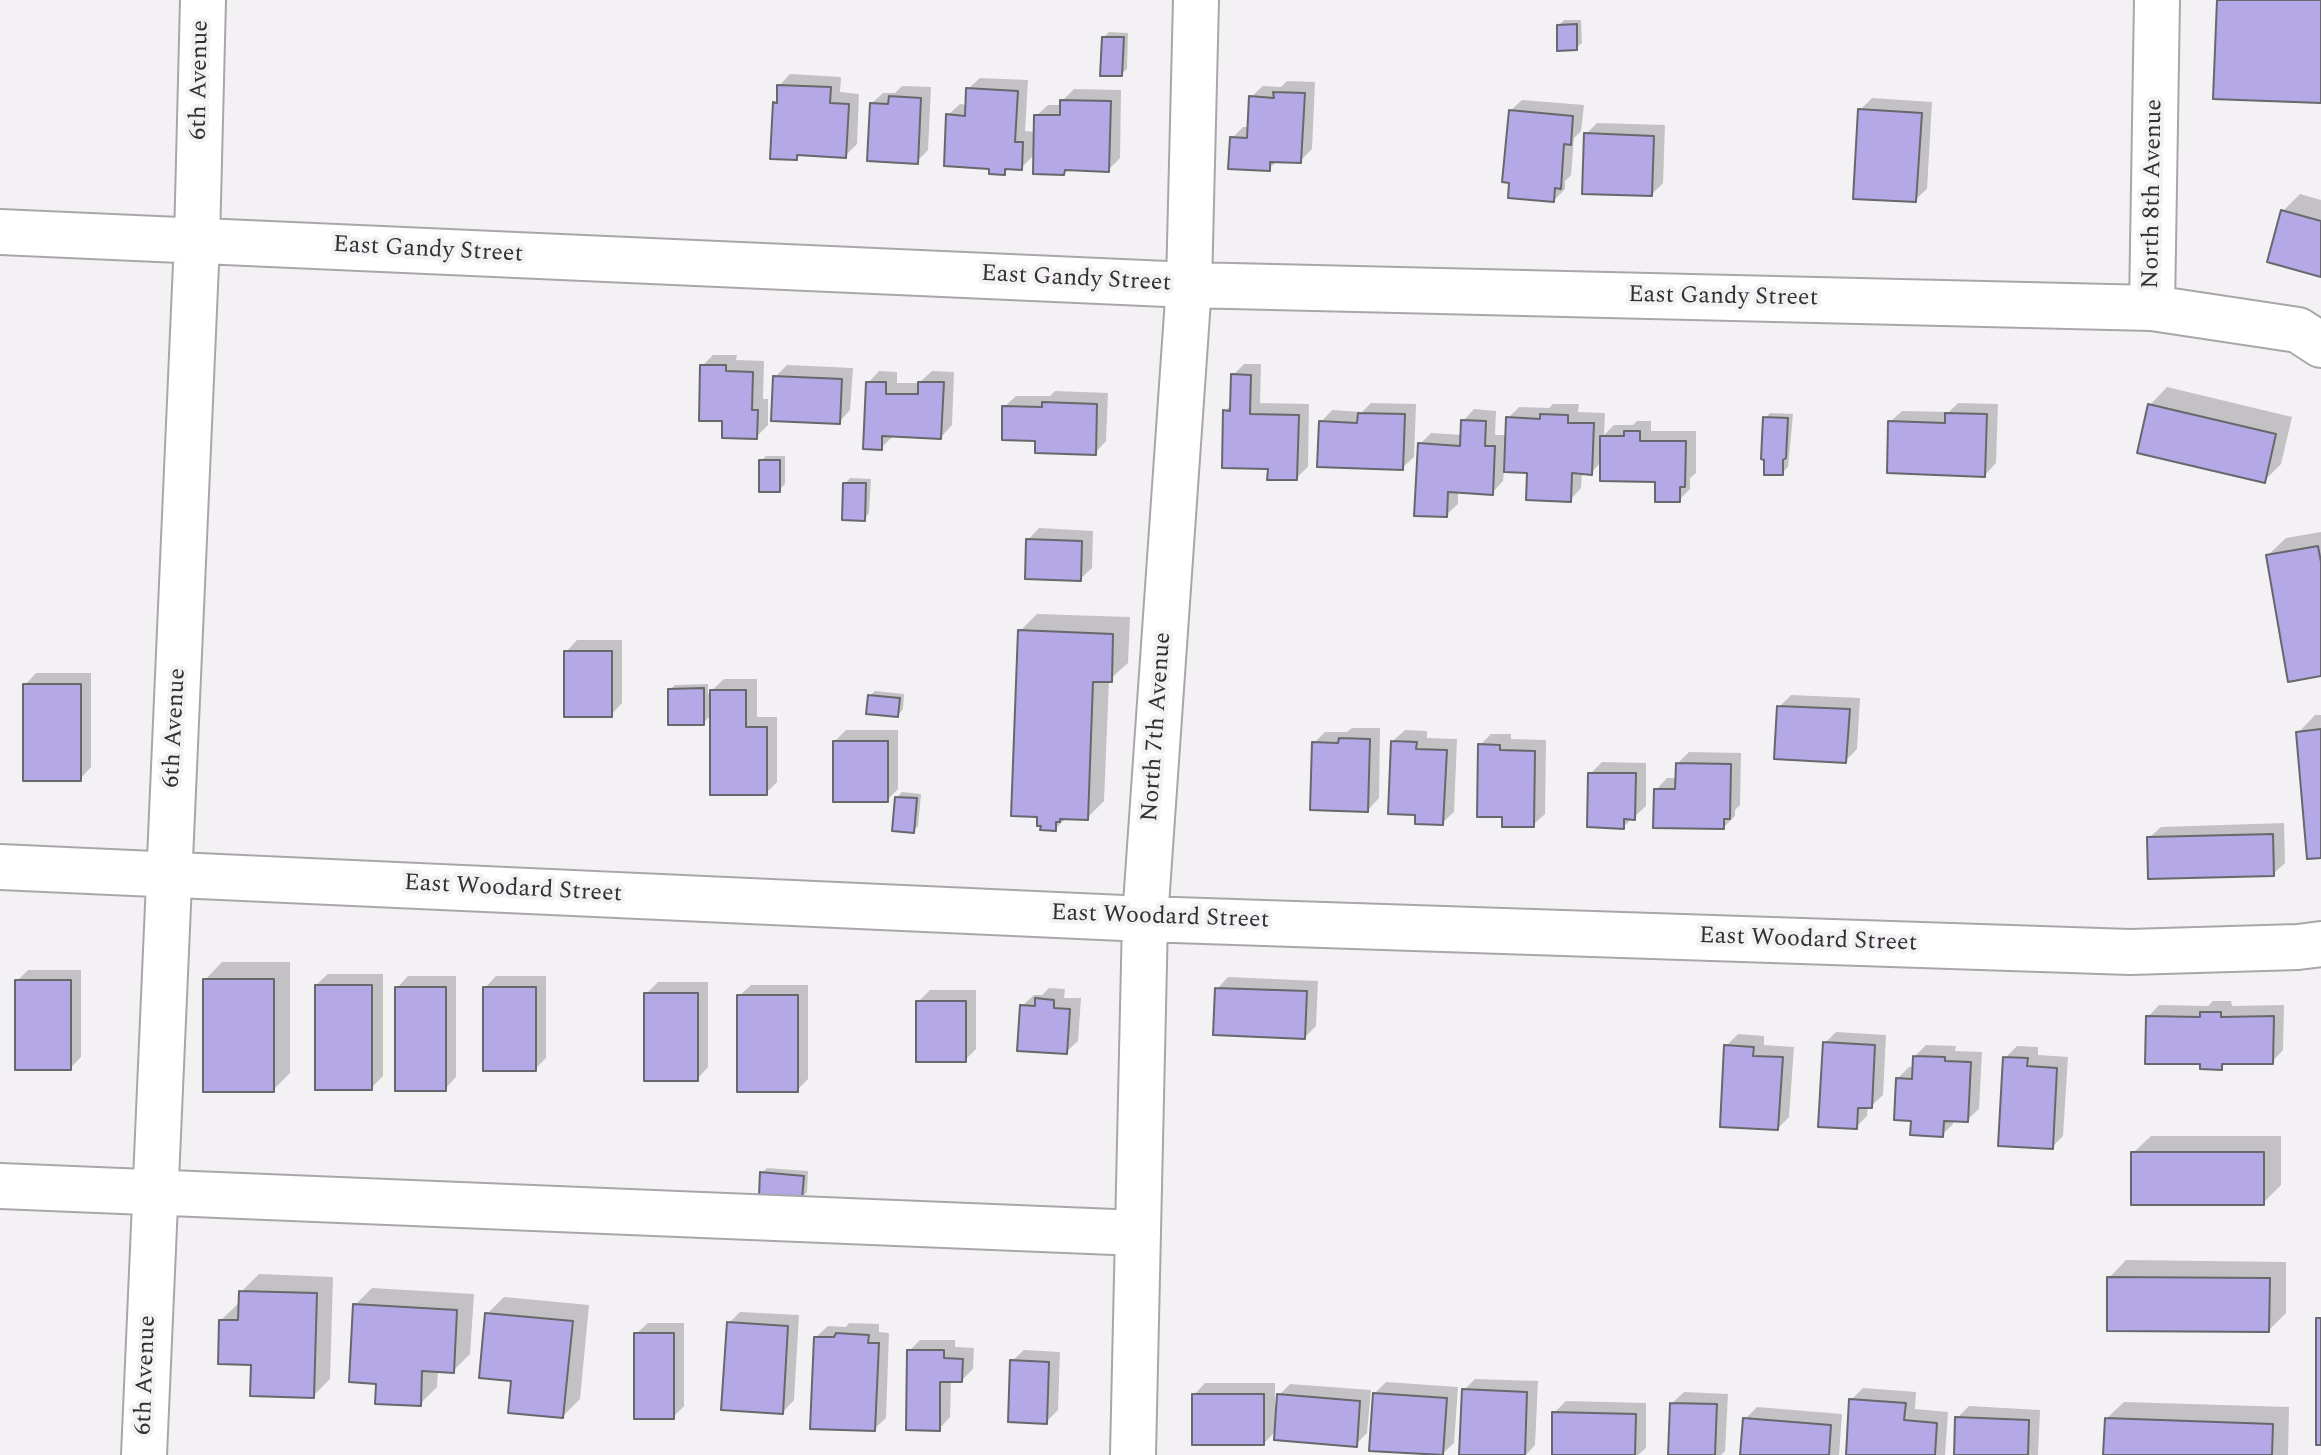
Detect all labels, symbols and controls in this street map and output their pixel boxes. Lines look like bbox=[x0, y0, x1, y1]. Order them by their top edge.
street label: 6th Avenue bbox=[186, 20, 216, 140]
street label: North 8th Avenue bbox=[2138, 99, 2170, 289]
street label: East Gandy Street bbox=[332, 232, 524, 270]
street label: East Gandy Street bbox=[980, 261, 1172, 299]
street label: East Gandy Street bbox=[1628, 282, 1818, 314]
street label: North 7th Avenue bbox=[1137, 631, 1179, 823]
street label: 6th Avenue bbox=[158, 667, 194, 789]
street label: East Woodard Street bbox=[403, 870, 623, 910]
street label: East Woodard Street bbox=[1050, 900, 1270, 936]
street label: East Woodard Street bbox=[1698, 923, 1918, 959]
street label: 6th Avenue bbox=[131, 1315, 163, 1435]

